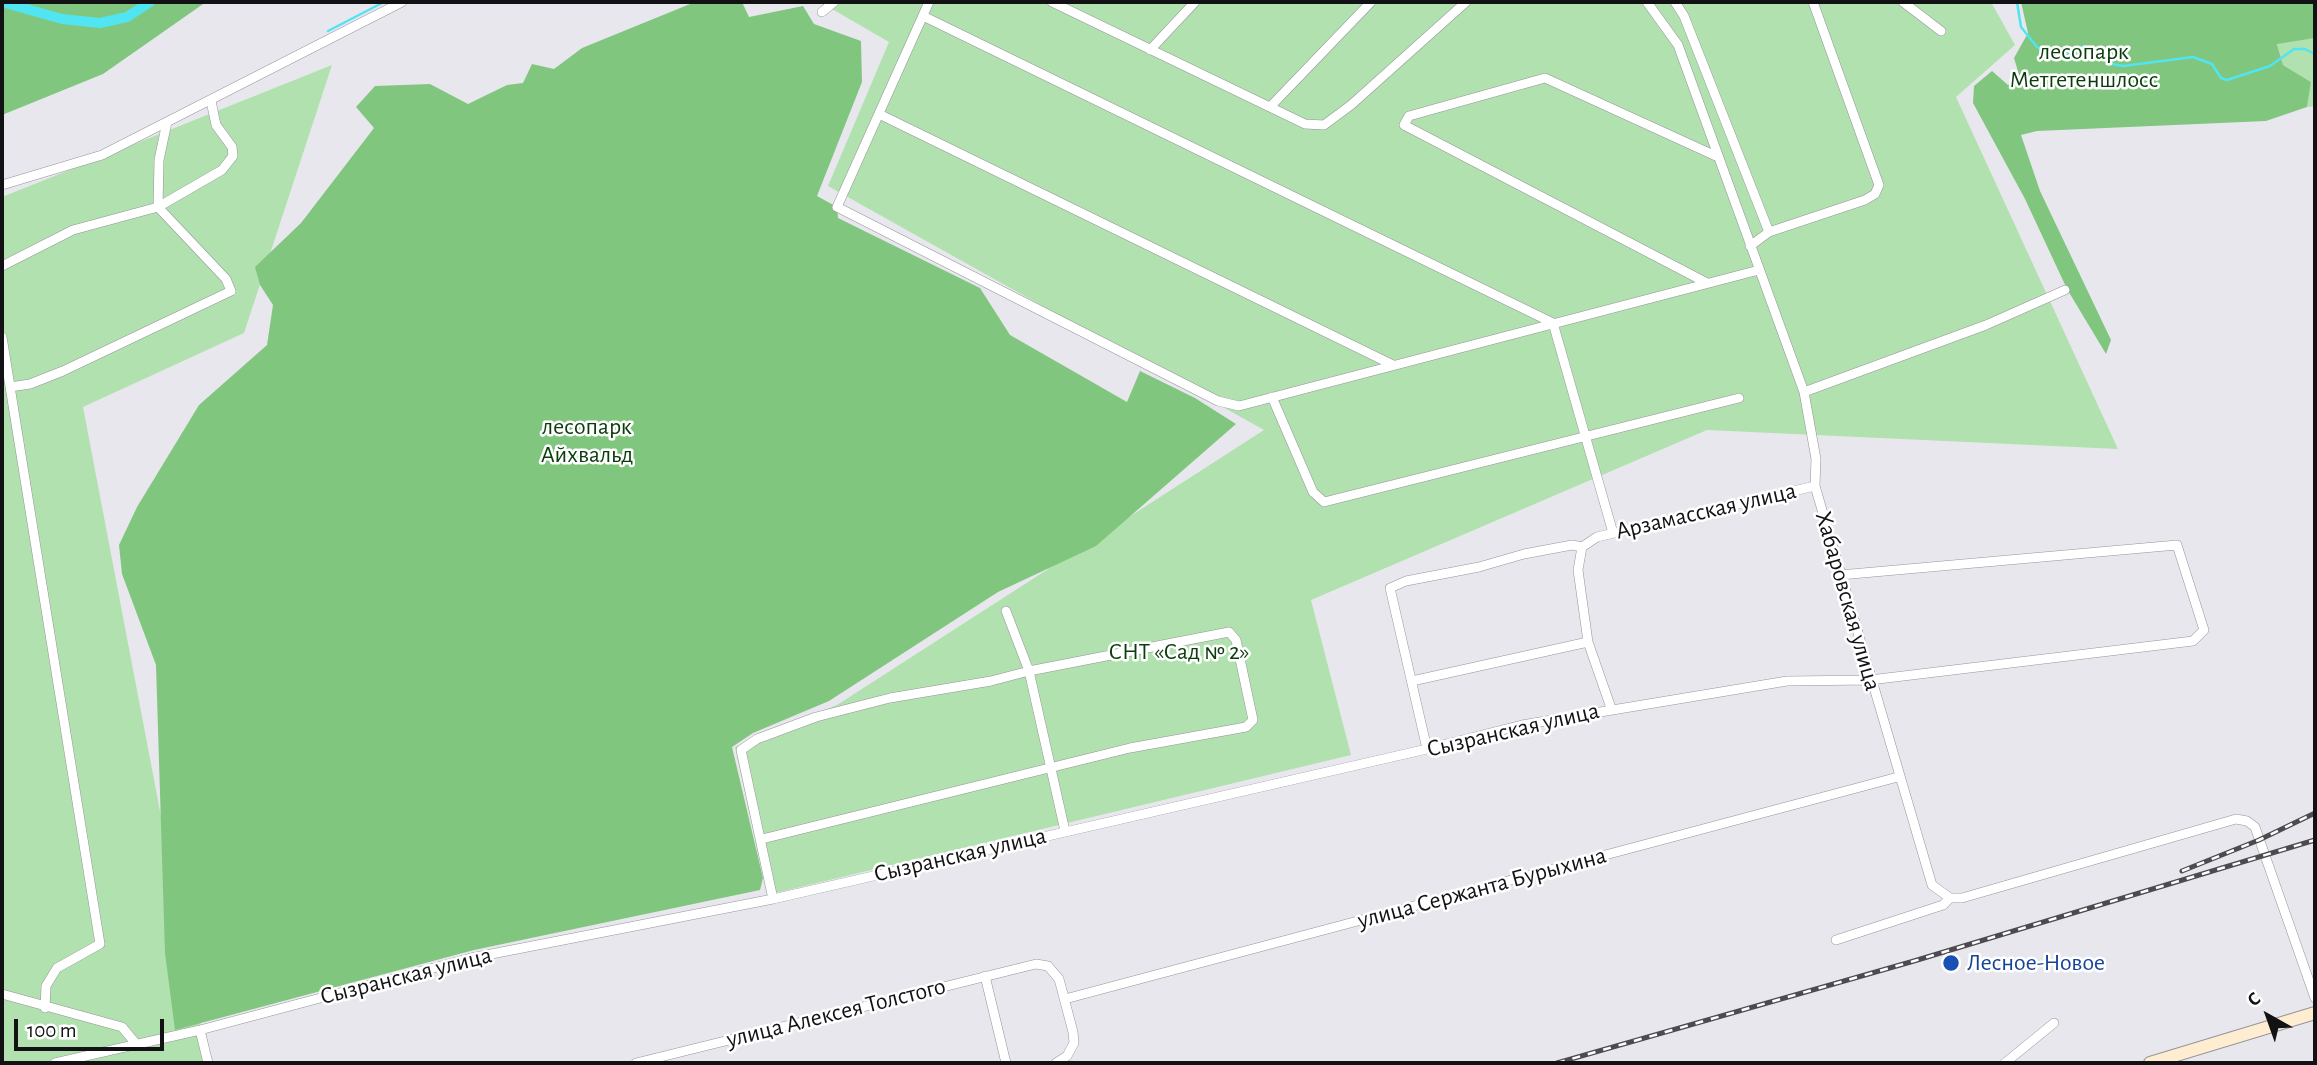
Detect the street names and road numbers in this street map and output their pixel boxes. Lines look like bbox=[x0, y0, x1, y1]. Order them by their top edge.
street label: Арзамасская улица bbox=[1613, 476, 1799, 546]
street label: Хабаровская улица bbox=[1809, 508, 1887, 694]
street label: Сызранская улица bbox=[1424, 696, 1602, 764]
street label: Сызранская улица bbox=[871, 821, 1049, 889]
street label: улица Сержанта Бурыхина bbox=[1354, 841, 1610, 935]
street label: Сызранская улица bbox=[317, 941, 495, 1011]
street label: улица Алексея Толстого bbox=[723, 972, 949, 1054]

